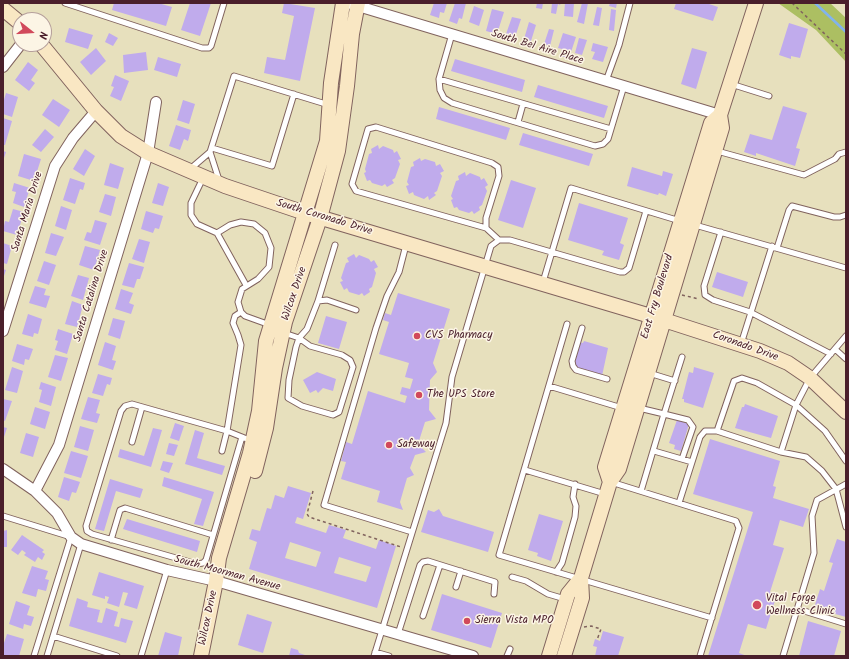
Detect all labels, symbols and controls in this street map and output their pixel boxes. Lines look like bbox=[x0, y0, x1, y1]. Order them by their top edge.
north arrow bbox=[12, 12, 52, 52]
street label: South Bel Aire Place bbox=[489, 28, 585, 68]
text: N bbox=[33, 29, 52, 41]
street label: Santa Maria Drive bbox=[10, 170, 46, 254]
street label: South Coronado Drive bbox=[274, 197, 374, 239]
street label: Santa Catalina Drive bbox=[72, 248, 112, 344]
street label: East Fry Boulevard bbox=[639, 253, 677, 341]
street label: Wilcox Drive bbox=[280, 265, 310, 323]
place label: CVS Pharmacy bbox=[425, 329, 492, 343]
street label: Coronado Drive bbox=[710, 329, 780, 365]
marker: CVS Pharmacy bbox=[412, 331, 422, 341]
place label: The UPS Store bbox=[427, 388, 495, 402]
marker: The UPS Store bbox=[414, 390, 424, 400]
place label: Safeway bbox=[397, 438, 435, 452]
marker: Safeway bbox=[384, 440, 394, 450]
street label: South Moorman Avenue bbox=[172, 553, 282, 595]
street label: Wilcox Drive bbox=[197, 589, 221, 647]
place label: Vital Forge Wellness Clinic bbox=[766, 592, 835, 618]
marker: Vital Forge Wellness Clinic bbox=[751, 599, 763, 611]
place label: Sierra Vista MPO bbox=[475, 614, 554, 628]
marker: Sierra Vista MPO bbox=[462, 616, 472, 626]

